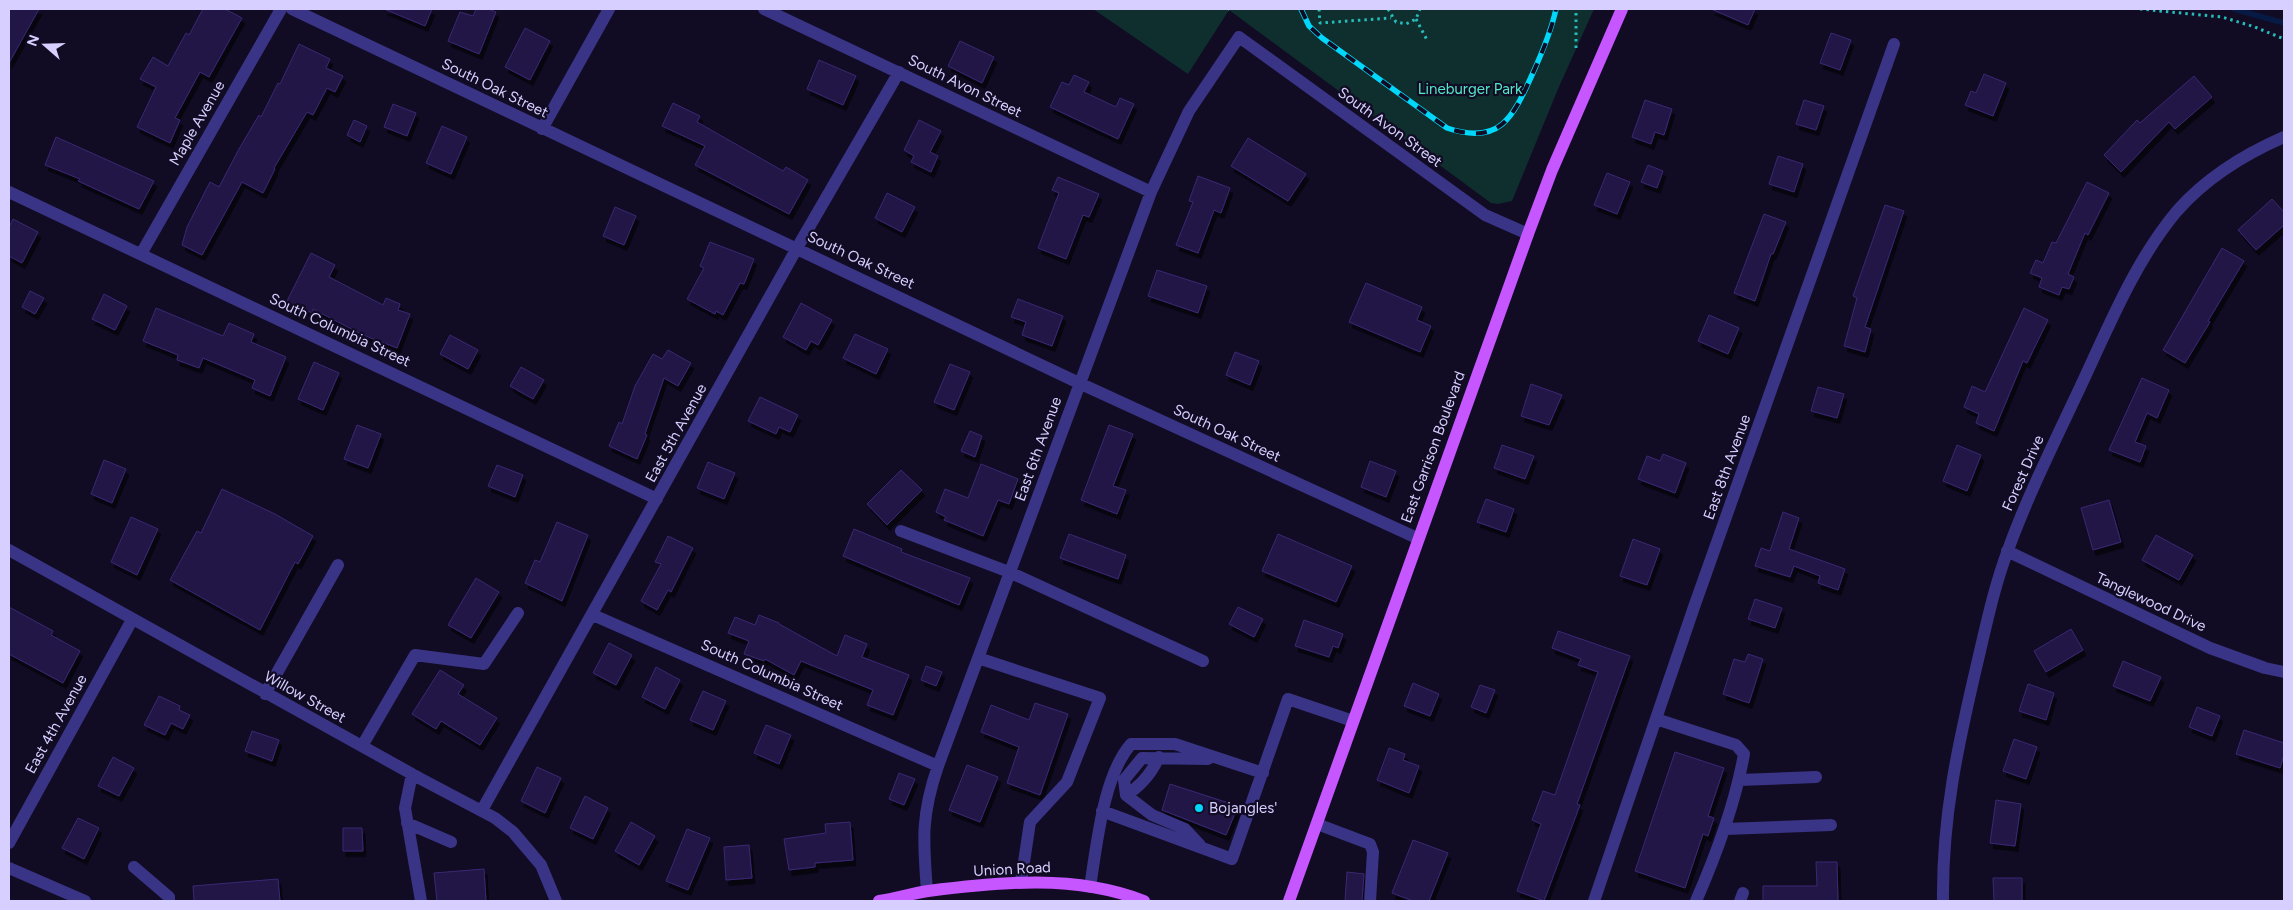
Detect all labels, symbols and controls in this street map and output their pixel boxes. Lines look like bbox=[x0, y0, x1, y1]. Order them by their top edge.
north arrow bbox=[20, 20, 70, 70]
text: N bbox=[23, 33, 43, 49]
street label: South Avon Street bbox=[905, 51, 1025, 122]
street label: South Oak Street bbox=[439, 54, 552, 122]
street label: Maple Avenue bbox=[165, 77, 229, 169]
park label: Lineburger Park bbox=[1418, 80, 1523, 98]
street label: South Avon Street bbox=[1334, 83, 1446, 171]
street label: South Oak Street bbox=[804, 227, 918, 293]
street label: South Columbia Street bbox=[267, 289, 414, 371]
street label: East Garrison Boulevard bbox=[1397, 369, 1469, 525]
street label: East 5th Avenue bbox=[641, 381, 711, 485]
street label: East 6th Avenue bbox=[1011, 394, 1065, 504]
street label: South Oak Street bbox=[1170, 400, 1284, 466]
street label: East 8th Avenue bbox=[1700, 412, 1754, 522]
street label: Forest Drive bbox=[1998, 432, 2048, 514]
street label: Tanglewood Drive bbox=[2093, 569, 2209, 635]
street label: South Columbia Street bbox=[698, 636, 846, 715]
street label: Willow Street bbox=[261, 667, 349, 727]
street label: East 4th Avenue bbox=[21, 671, 91, 777]
place label: Bojangles' bbox=[1209, 799, 1277, 817]
marker: Bojangles' bbox=[1193, 802, 1205, 814]
street label: Union Road bbox=[973, 858, 1051, 880]

